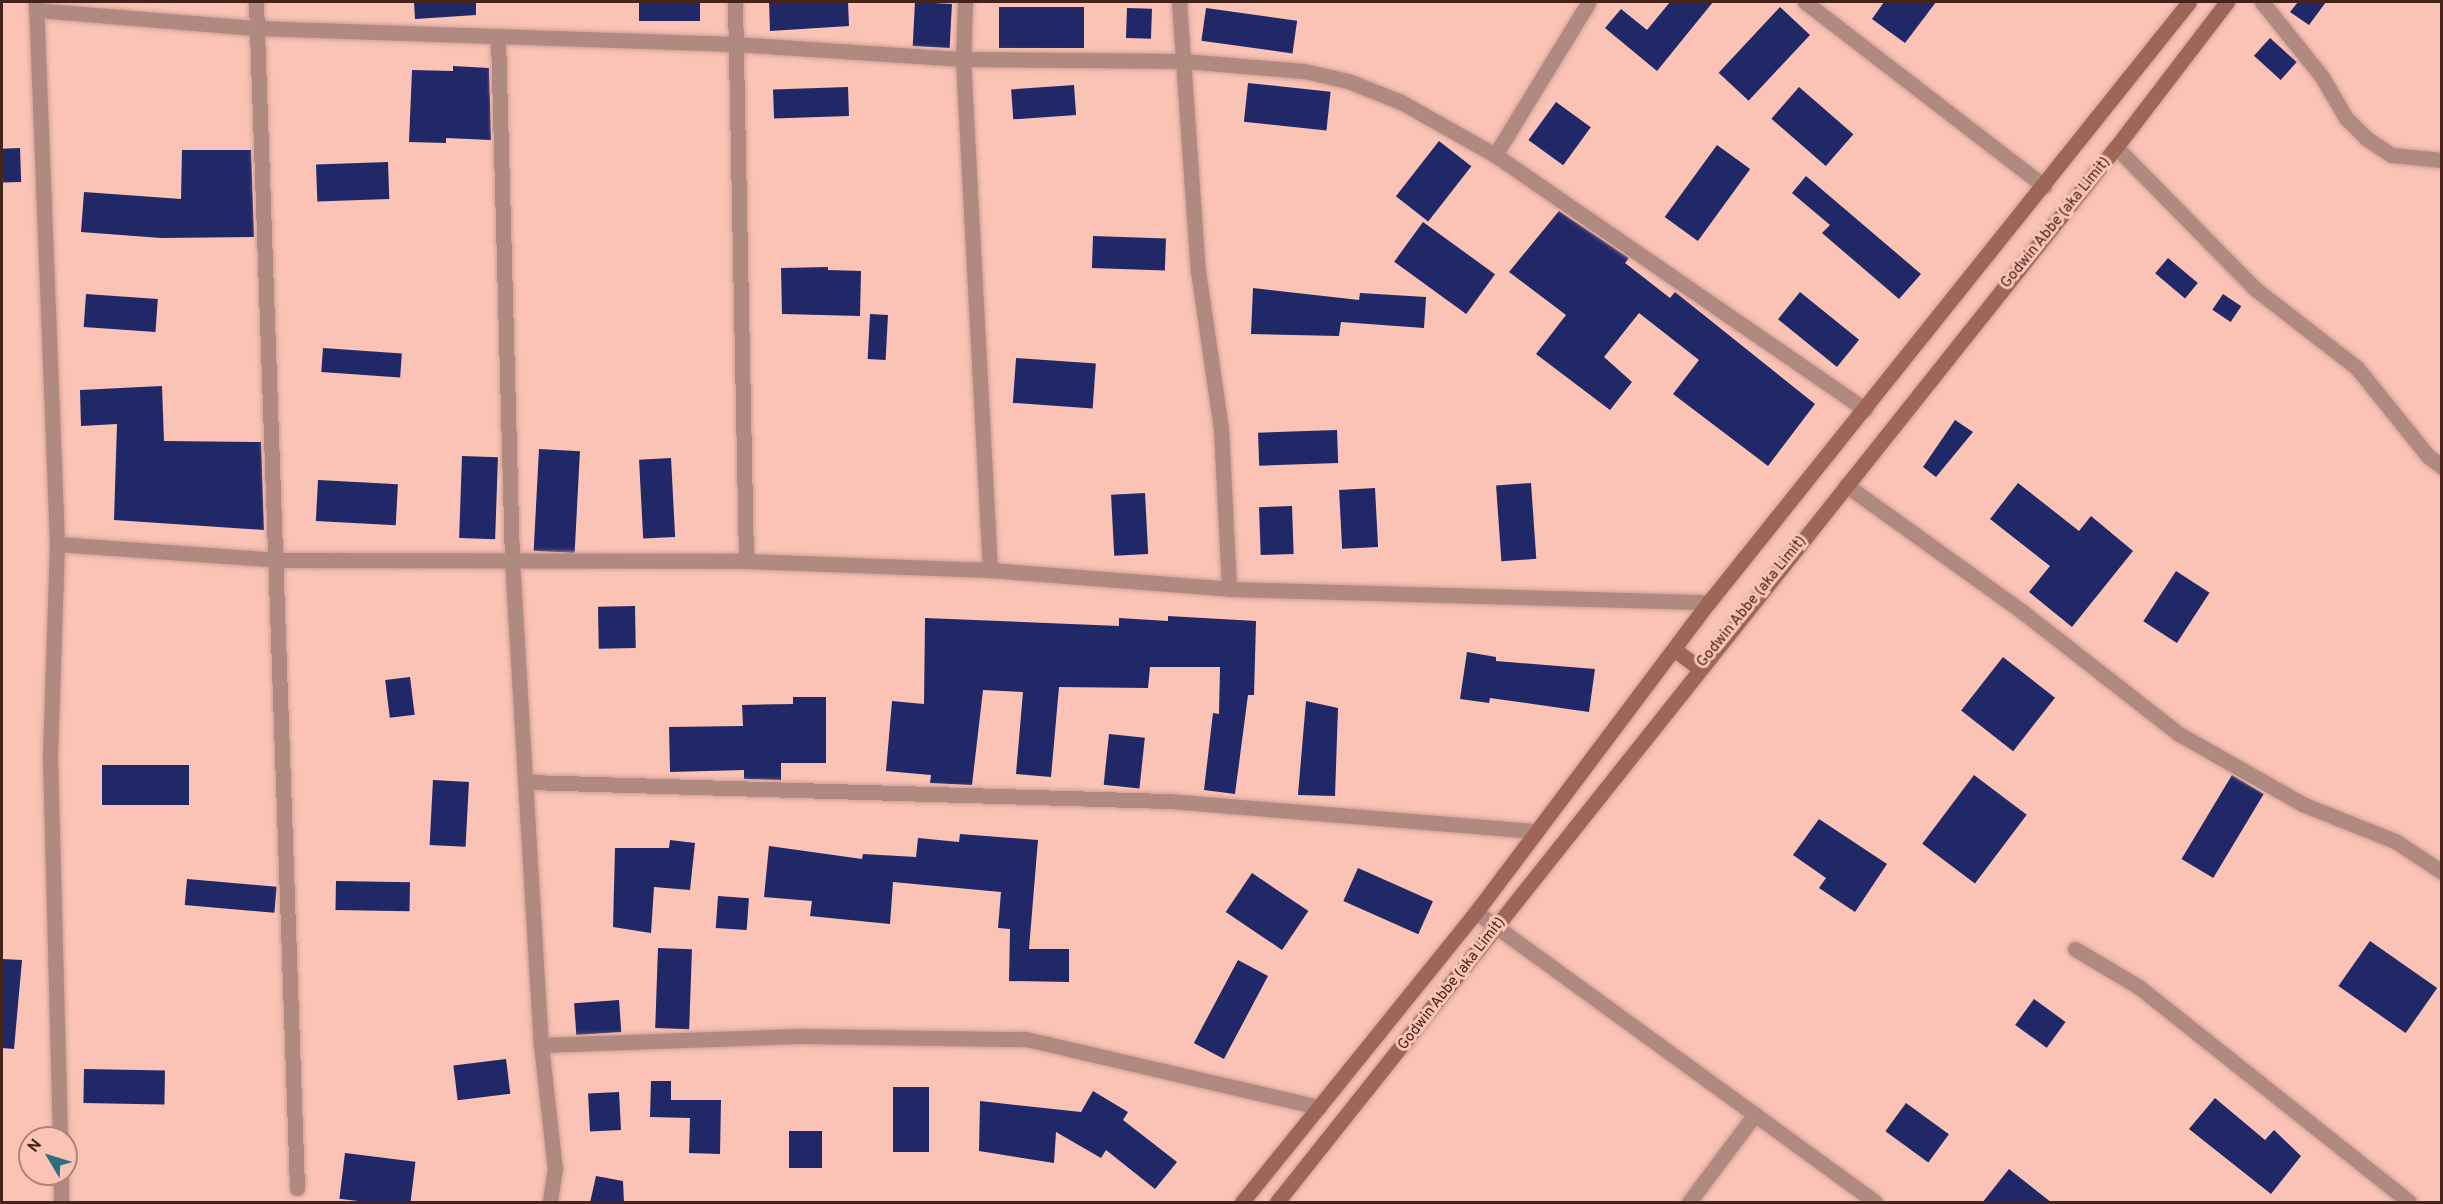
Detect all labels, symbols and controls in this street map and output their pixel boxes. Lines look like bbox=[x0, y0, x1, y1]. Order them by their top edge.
street label: Godwin Abbe (aka Limit) bbox=[1997, 153, 2115, 293]
street label: Godwin Abbe (aka Limit) bbox=[1693, 532, 1811, 672]
street label: Godwin Abbe (aka Limit) bbox=[1394, 914, 1510, 1054]
north arrow bbox=[18, 1126, 78, 1186]
text: N bbox=[24, 1135, 47, 1157]

